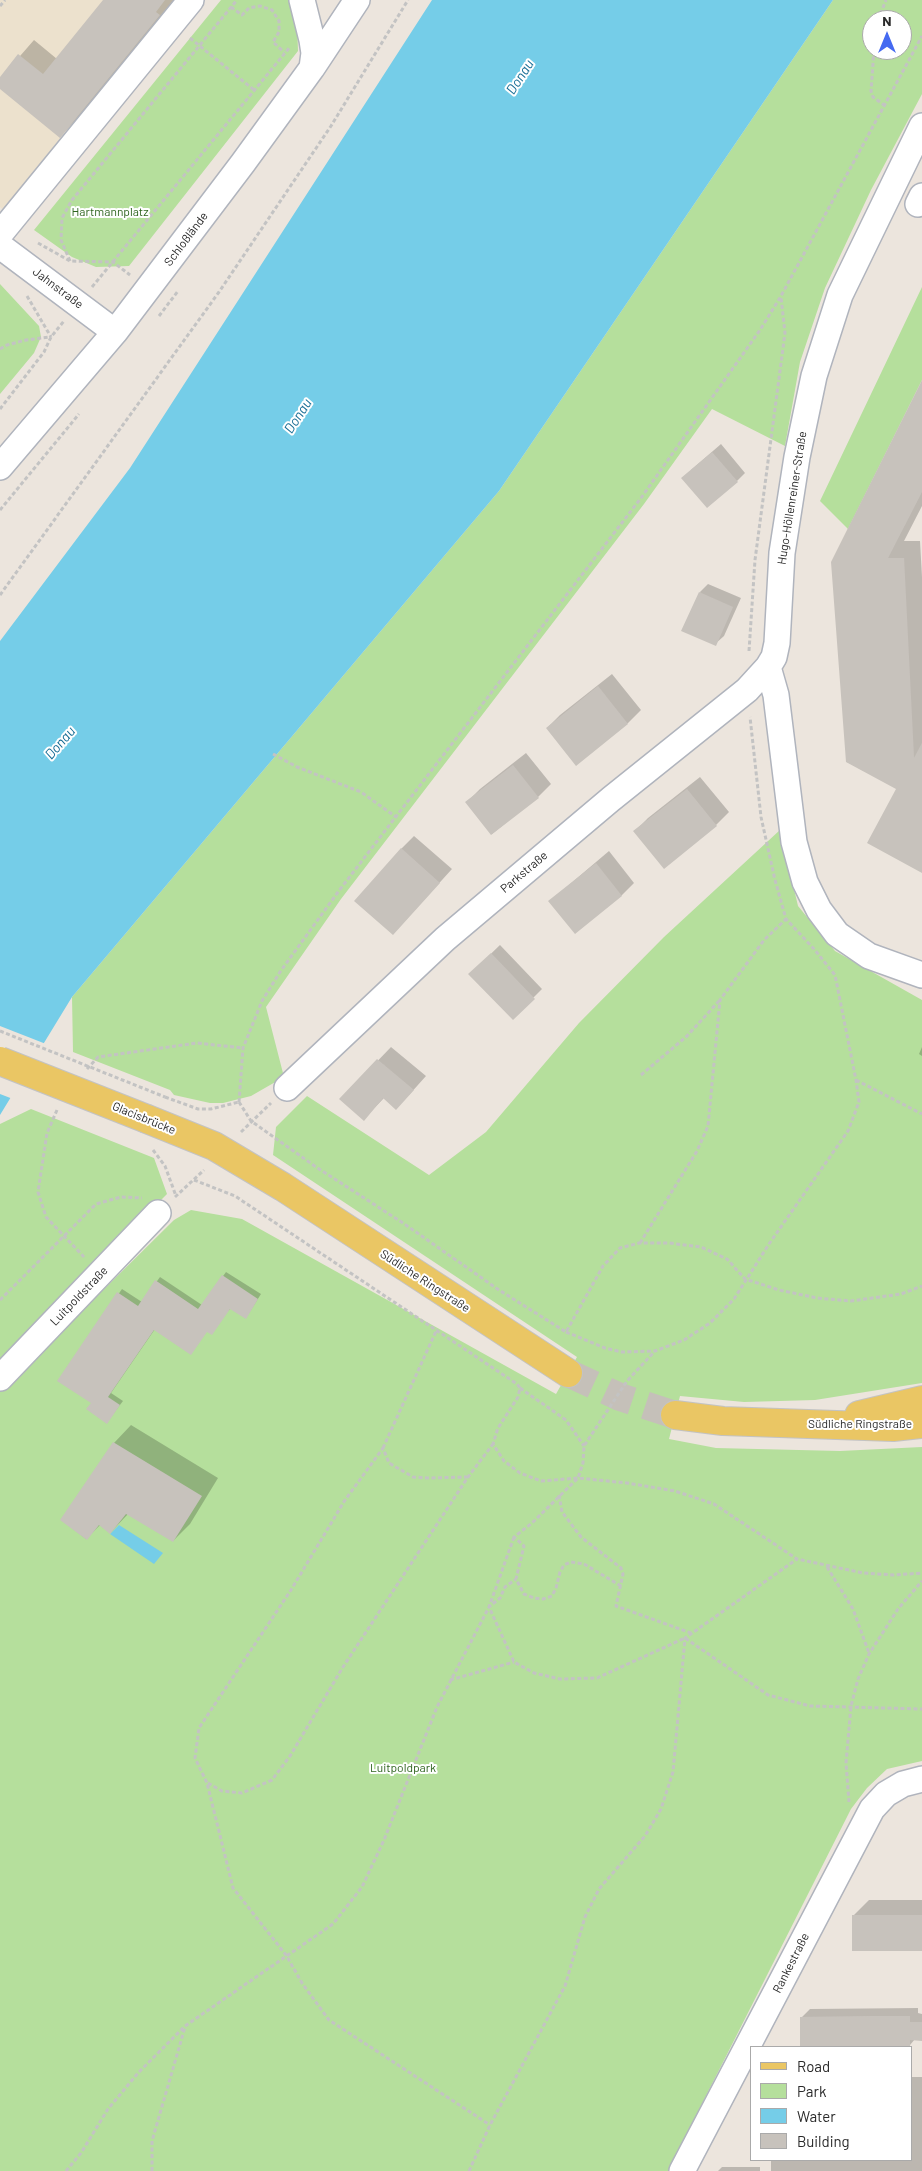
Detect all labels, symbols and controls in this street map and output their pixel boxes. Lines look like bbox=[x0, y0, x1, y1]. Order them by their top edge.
north arrow bbox=[862, 10, 912, 60]
text: N bbox=[882, 12, 892, 29]
water label: Donau bbox=[503, 57, 537, 97]
park label: Hartmannplatz bbox=[71, 205, 149, 219]
street label: Schloßlände bbox=[161, 209, 211, 269]
street label: Jahnstraße bbox=[30, 264, 86, 312]
water label: Donau bbox=[281, 396, 315, 436]
street label: Hugo-Höllenreiner-Straße bbox=[774, 430, 810, 566]
water label: Donau bbox=[41, 723, 79, 763]
street label: Parkstraße bbox=[497, 848, 551, 896]
street label: Glacisbrücke bbox=[110, 1099, 178, 1137]
street label: Südliche Ringstraße bbox=[377, 1247, 473, 1315]
street label: Luitpoldstraße bbox=[47, 1263, 111, 1329]
street label: Südliche Ringstraße bbox=[808, 1417, 912, 1431]
park label: Luitpoldpark bbox=[370, 1761, 436, 1775]
street label: Rankestraße bbox=[770, 1930, 812, 1996]
legend bbox=[750, 2046, 912, 2161]
text: Road bbox=[797, 2057, 830, 2075]
text: Park bbox=[797, 2082, 826, 2100]
text: Water bbox=[797, 2107, 836, 2125]
text: Building bbox=[797, 2132, 850, 2150]

